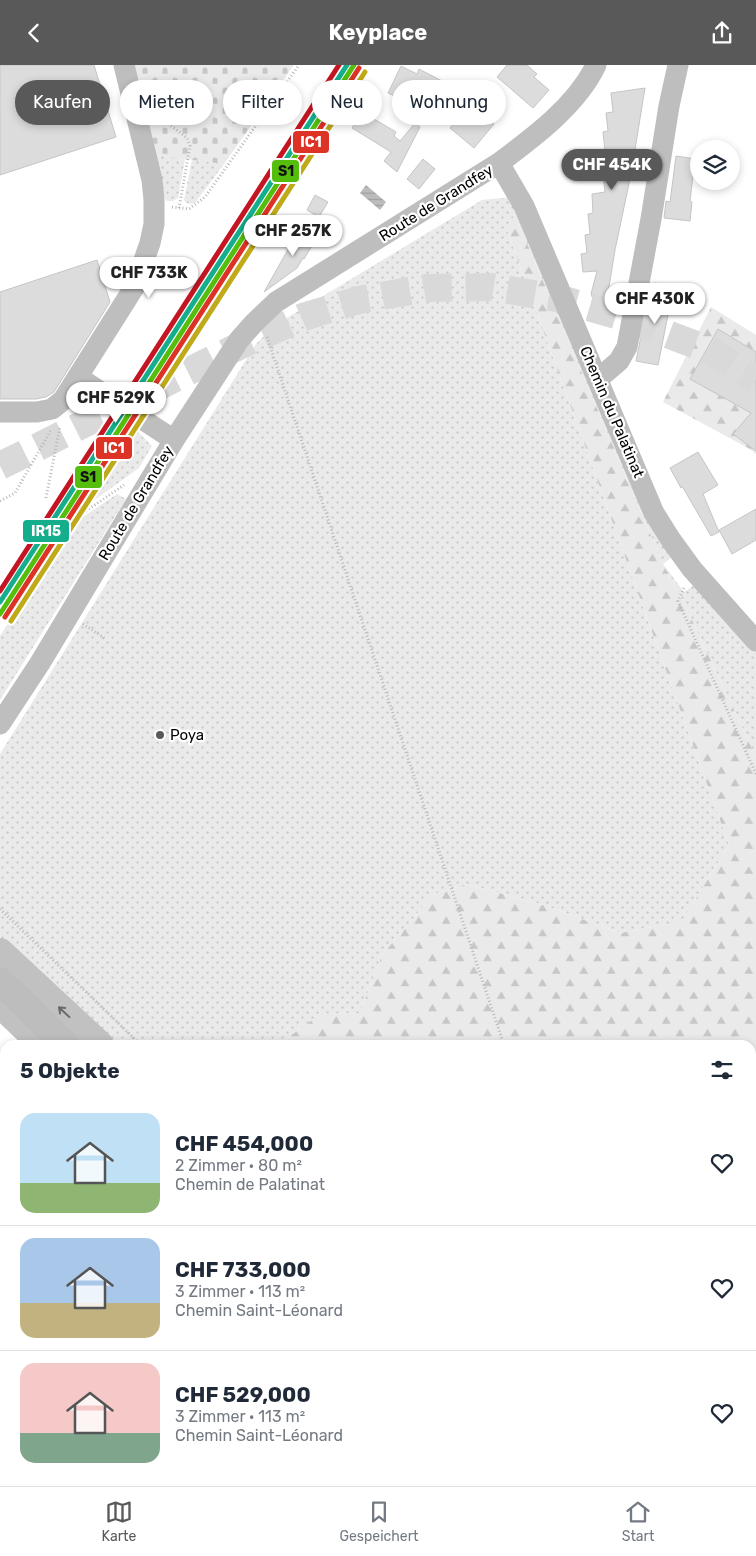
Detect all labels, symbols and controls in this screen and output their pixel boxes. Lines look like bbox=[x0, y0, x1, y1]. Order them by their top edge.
icon: back bbox=[20, 19, 48, 47]
text: Keyplace bbox=[329, 19, 427, 46]
icon: share bbox=[708, 19, 736, 47]
chip: Kaufen bbox=[15, 80, 110, 125]
chip: Mieten bbox=[120, 80, 213, 125]
chip: Filter bbox=[223, 80, 302, 125]
chip: Neu bbox=[312, 80, 382, 125]
chip: Wohnung bbox=[392, 80, 506, 125]
line badge: IC1 bbox=[292, 130, 330, 154]
text: IC1 bbox=[300, 134, 322, 151]
map controls bbox=[690, 140, 740, 190]
button: layers bbox=[690, 140, 740, 190]
pin: CHF 454K bbox=[560, 149, 664, 191]
text: CHF 454K bbox=[572, 155, 652, 174]
line badge: S1 bbox=[271, 159, 300, 183]
street label: Route de Grandfey bbox=[376, 161, 496, 245]
text: S1 bbox=[278, 163, 294, 180]
pin: CHF 257K bbox=[241, 215, 345, 257]
text: CHF 257K bbox=[255, 221, 331, 240]
pin: CHF 733K bbox=[97, 257, 201, 299]
text: CHF 733K bbox=[110, 263, 188, 282]
pin: CHF 430K bbox=[603, 283, 707, 325]
text: CHF 430K bbox=[615, 289, 695, 308]
street label: Chemin du Palatinat bbox=[576, 344, 648, 481]
pin: CHF 529K bbox=[64, 381, 168, 424]
text: CHF 529K bbox=[77, 388, 155, 407]
line badge: IC1 bbox=[95, 436, 133, 460]
text: IC1 bbox=[103, 440, 125, 457]
street label: Route de Grandfey bbox=[95, 442, 177, 564]
line badge: S1 bbox=[74, 465, 103, 489]
text: S1 bbox=[80, 469, 96, 486]
line badge: IR15 bbox=[22, 519, 70, 543]
text: IR15 bbox=[31, 523, 61, 540]
place label: Poya bbox=[170, 726, 204, 744]
marker: Poya bbox=[154, 729, 166, 741]
one-way arrow bbox=[58, 1006, 71, 1018]
icon: filters bbox=[708, 1056, 736, 1084]
text: 5 Objekte bbox=[20, 1058, 120, 1083]
text: CHF 454,000 bbox=[175, 1131, 313, 1156]
icon: home bbox=[60, 1133, 120, 1193]
icon: heart bbox=[708, 1149, 736, 1177]
text: 2 Zimmer · 80 m² bbox=[175, 1156, 302, 1175]
text: Chemin de Palatinat bbox=[175, 1175, 325, 1194]
text: CHF 733,000 bbox=[175, 1257, 311, 1282]
icon: home bbox=[60, 1258, 120, 1318]
icon: heart bbox=[708, 1274, 736, 1302]
text: 3 Zimmer · 113 m² bbox=[175, 1282, 305, 1301]
text: Chemin Saint-Léonard bbox=[175, 1301, 343, 1320]
text: CHF 529,000 bbox=[175, 1382, 311, 1407]
icon: home bbox=[60, 1383, 120, 1443]
icon: heart bbox=[708, 1399, 736, 1427]
text: 3 Zimmer · 113 m² bbox=[175, 1407, 305, 1426]
text: Chemin Saint-Léonard bbox=[175, 1426, 343, 1445]
tab: Karte bbox=[102, 1498, 136, 1545]
tab: Gespeichert bbox=[339, 1498, 418, 1545]
tab: Start bbox=[622, 1498, 654, 1545]

